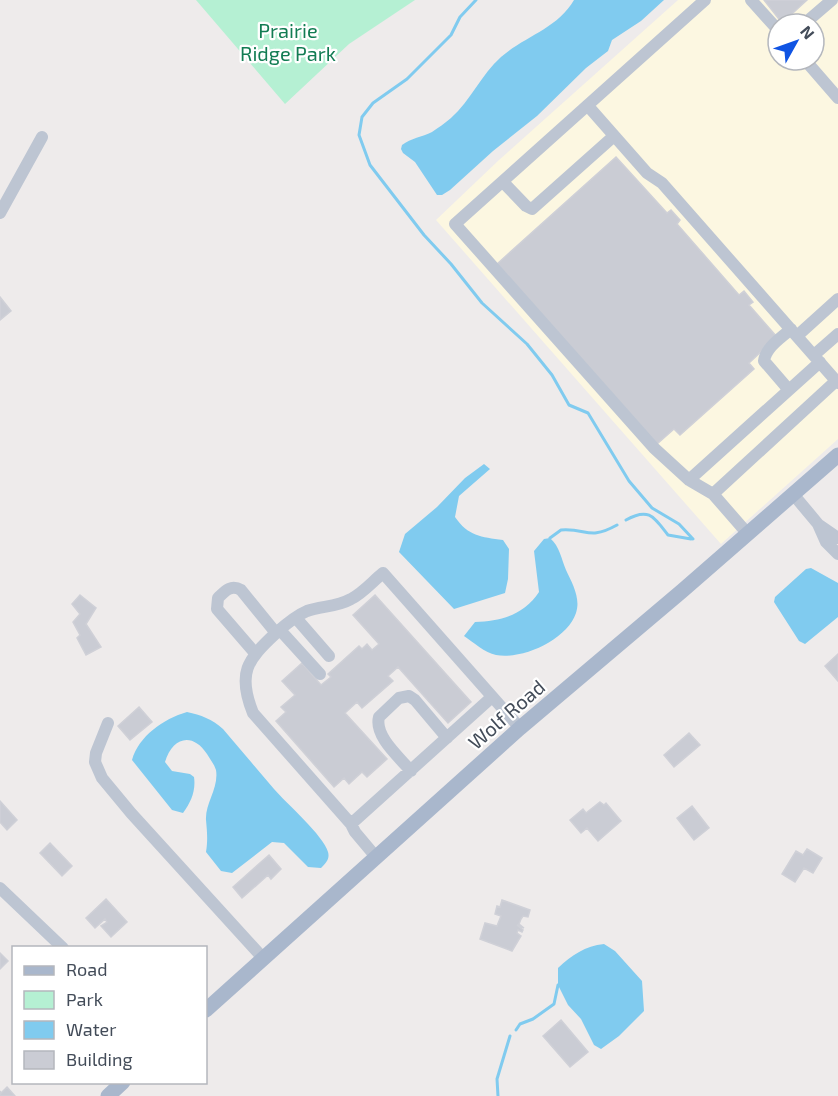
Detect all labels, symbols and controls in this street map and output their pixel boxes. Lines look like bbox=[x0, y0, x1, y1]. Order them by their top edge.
north arrow bbox=[766, 12, 826, 72]
park label: Prairie Ridge Park bbox=[240, 18, 336, 65]
text: N bbox=[797, 22, 819, 43]
street label: Wolf Road bbox=[463, 674, 549, 754]
legend bbox=[12, 946, 207, 1084]
text: Road bbox=[66, 958, 107, 980]
text: Park bbox=[66, 988, 103, 1010]
text: Water bbox=[66, 1018, 116, 1040]
text: Building bbox=[66, 1048, 133, 1070]

